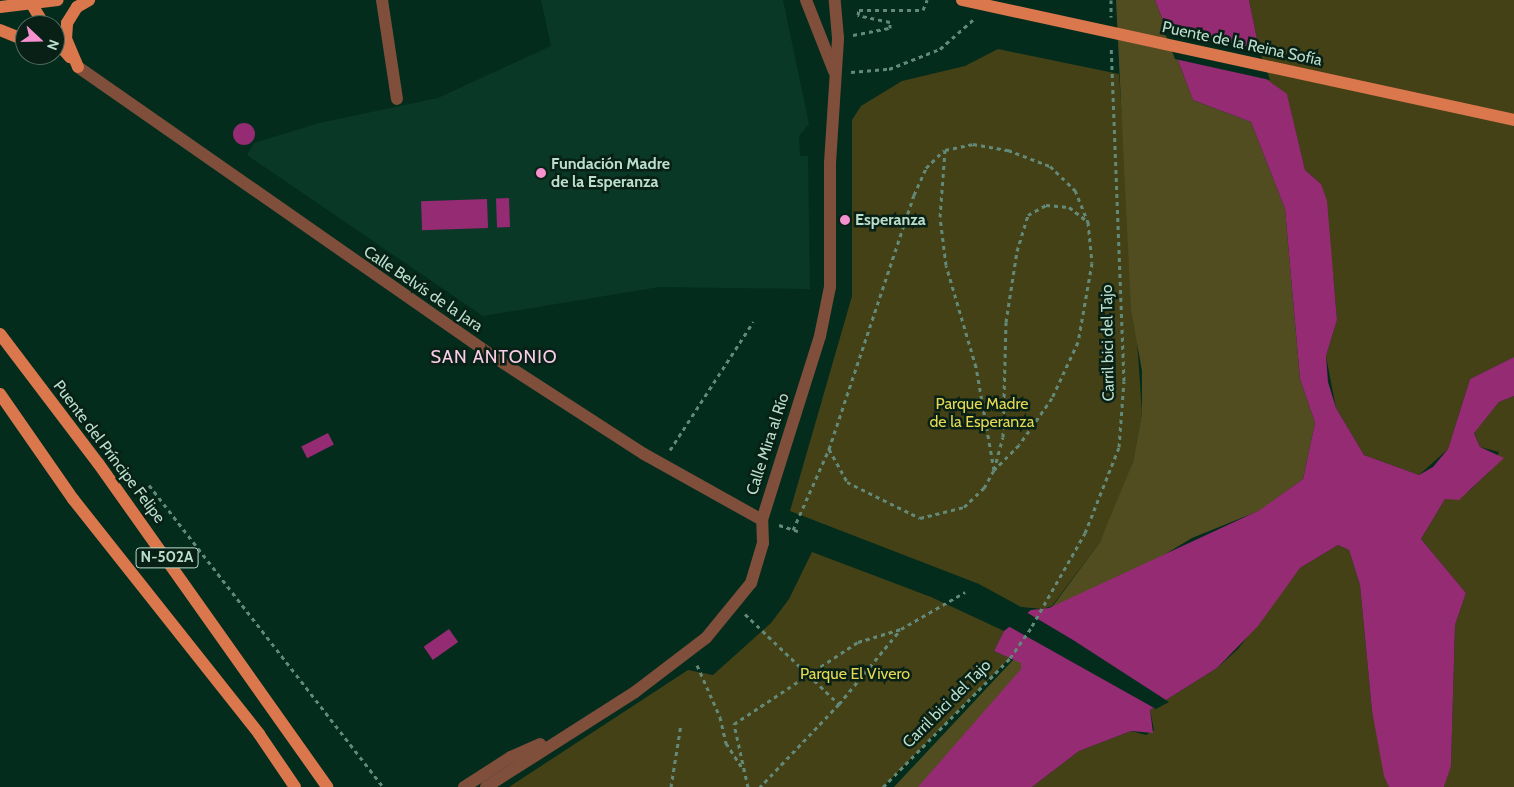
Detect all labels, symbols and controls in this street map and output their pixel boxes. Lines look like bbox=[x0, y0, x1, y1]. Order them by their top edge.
north arrow bbox=[15, 15, 65, 65]
street label: Puente de la Reina Sofía bbox=[1160, 18, 1324, 70]
text: N bbox=[43, 37, 63, 53]
place label: Fundación Madre de la Esperanza bbox=[551, 154, 670, 192]
marker: Fundación Madre de la Esperanza bbox=[535, 167, 547, 179]
place label: Esperanza bbox=[855, 210, 926, 230]
marker: Esperanza bbox=[839, 214, 851, 226]
street label: Calle Belvís de la Jara bbox=[360, 242, 486, 336]
street label: Carril bici del Tajo bbox=[1097, 284, 1119, 402]
district label: SAN ANTONIO bbox=[429, 346, 559, 368]
street label: Puente del Príncipe Felipe bbox=[49, 377, 169, 527]
street label: Calle Mira al Río bbox=[742, 391, 794, 497]
park label: Parque Madre de la Esperanza bbox=[929, 394, 1035, 432]
road number: N-502A bbox=[134, 546, 200, 570]
street label: Carril bici del Tajo bbox=[899, 656, 995, 752]
park label: Parque El Vivero bbox=[800, 664, 910, 684]

